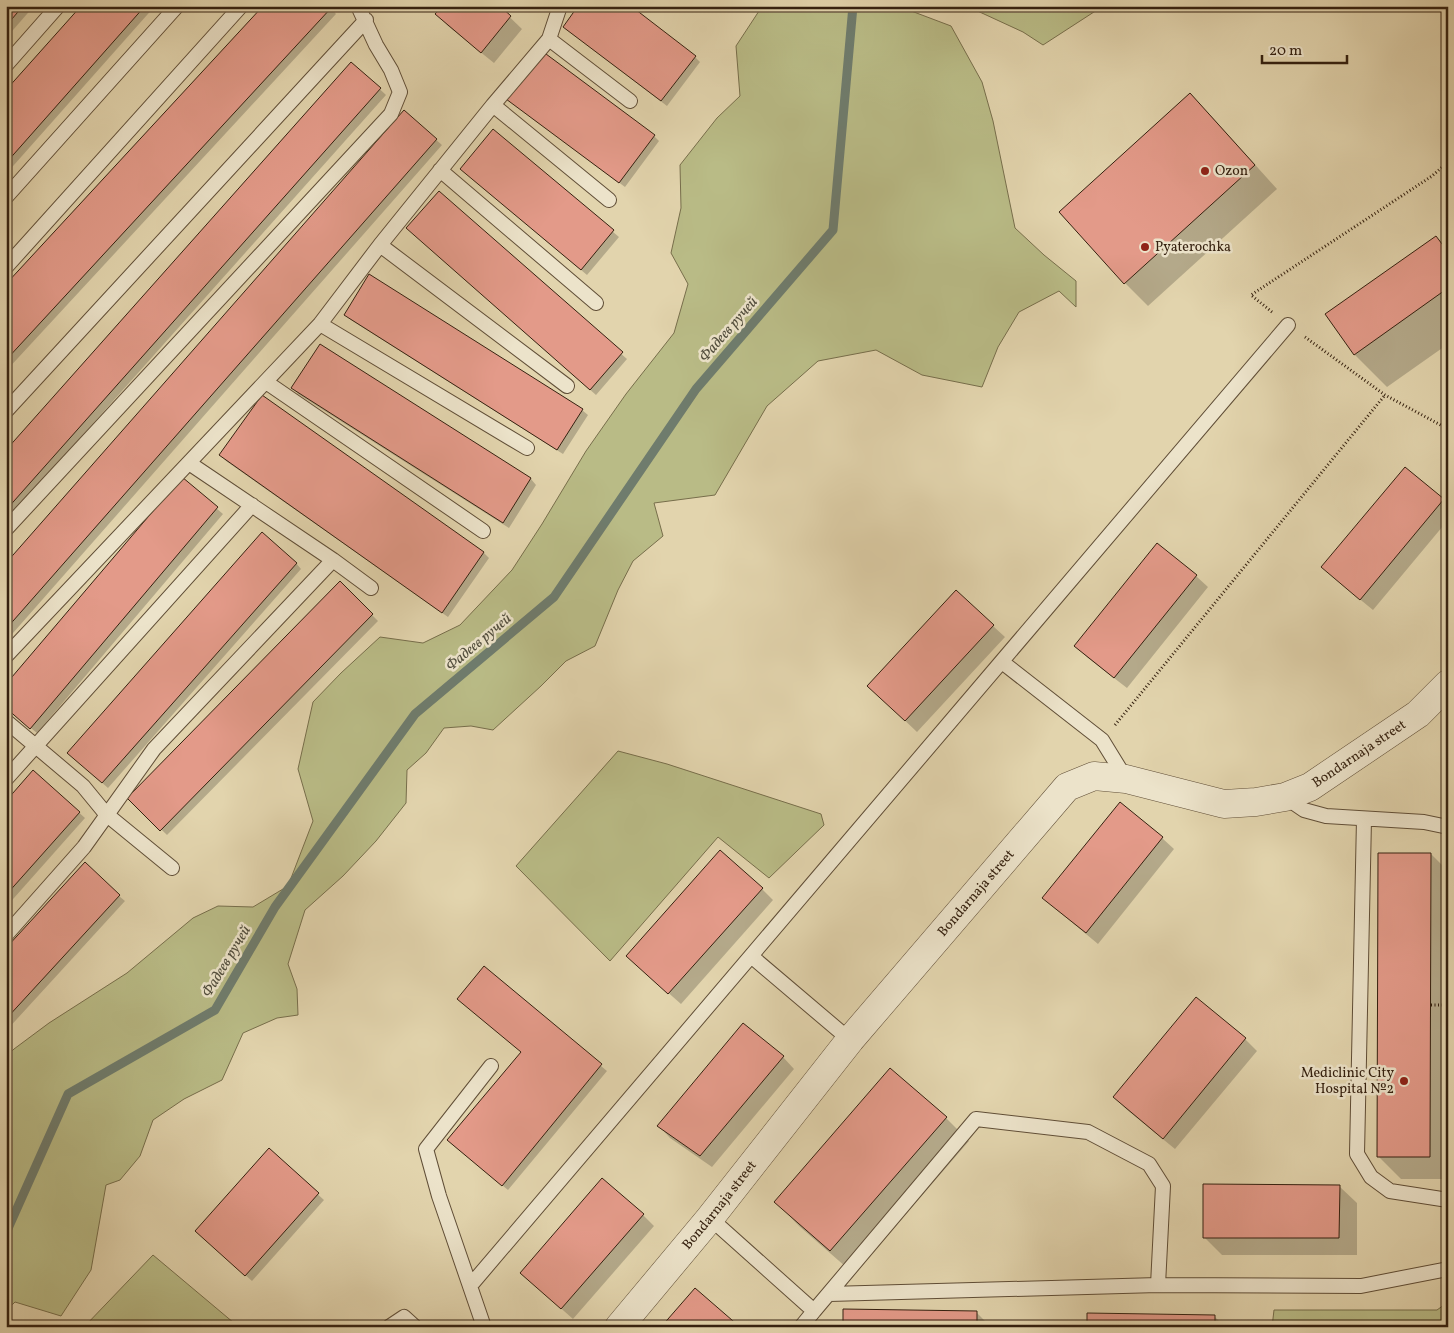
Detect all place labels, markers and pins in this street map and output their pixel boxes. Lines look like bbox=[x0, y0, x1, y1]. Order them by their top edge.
place label: Ozon bbox=[1215, 162, 1248, 181]
marker: Ozon bbox=[1199, 165, 1211, 177]
place label: Pyaterochka bbox=[1155, 238, 1231, 257]
marker: Pyaterochka bbox=[1139, 241, 1151, 253]
place label: Mediclinic City Hospital №2 bbox=[1301, 1064, 1394, 1099]
marker: Mediclinic City Hospital №2 bbox=[1398, 1075, 1410, 1087]

